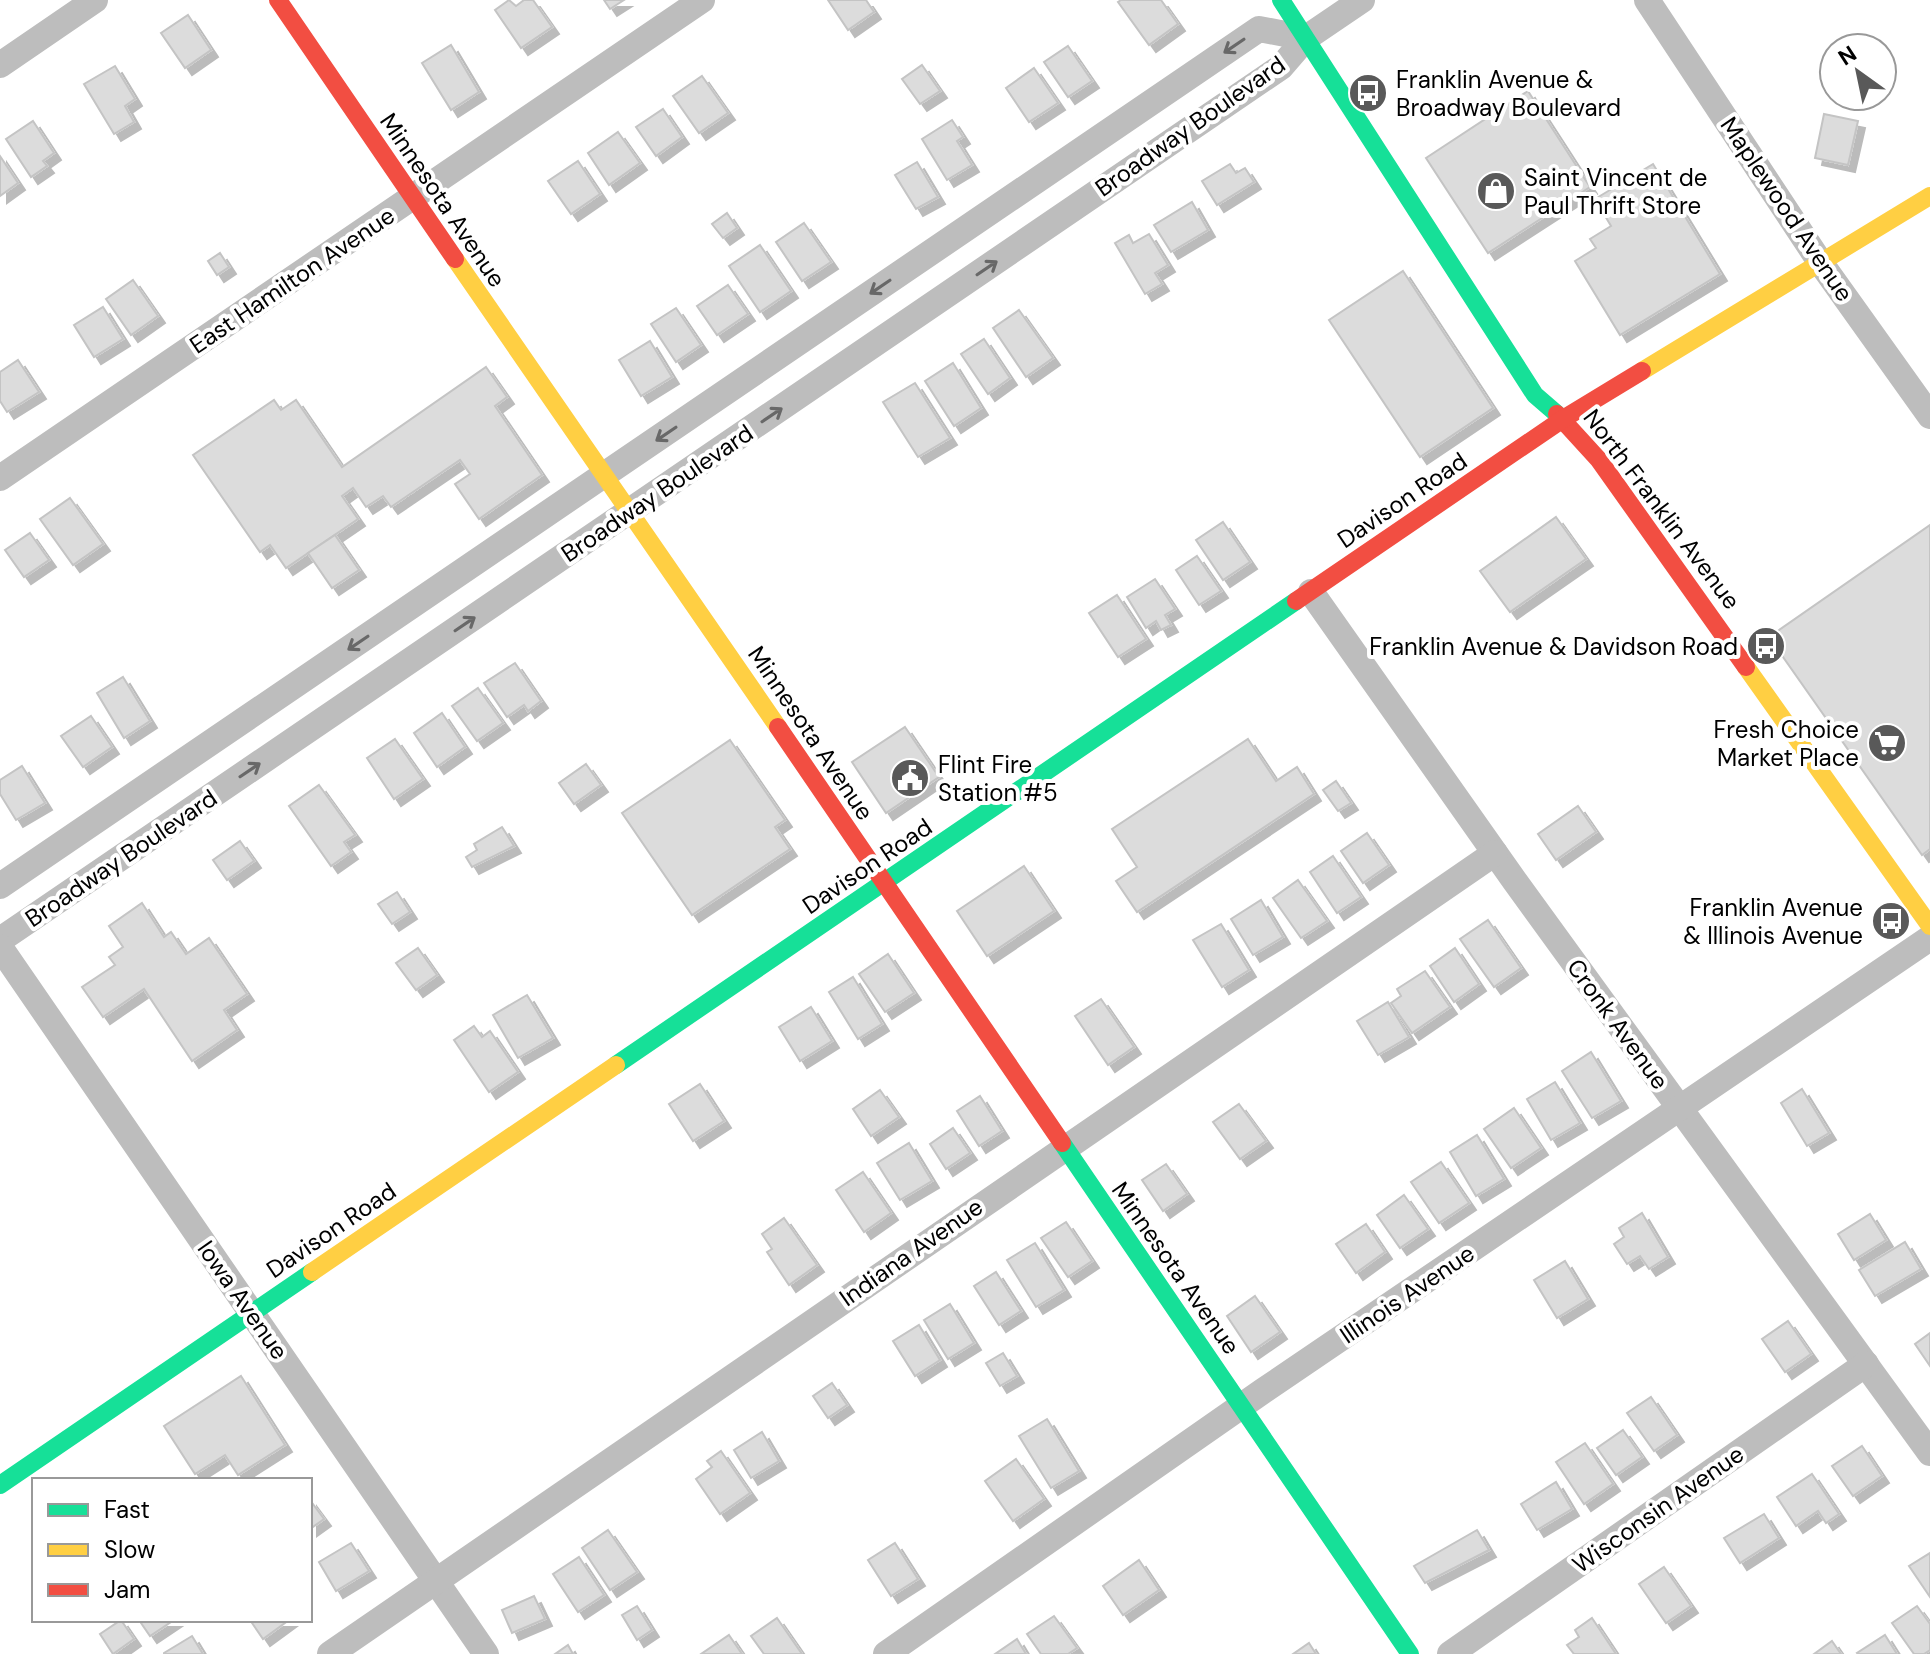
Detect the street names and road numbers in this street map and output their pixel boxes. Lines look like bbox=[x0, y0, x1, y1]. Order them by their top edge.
street label: Broadway Boulevard bbox=[1089, 49, 1291, 203]
street label: Minnesota Avenue bbox=[373, 107, 513, 293]
street label: Maplewood Avenue bbox=[1714, 111, 1860, 307]
street label: East Hamilton Avenue bbox=[183, 200, 401, 360]
street label: North Franklin Avenue bbox=[1577, 403, 1747, 615]
street label: Broadway Boulevard bbox=[555, 417, 759, 569]
street label: Davison Road bbox=[1331, 445, 1473, 555]
street label: Minnesota Avenue bbox=[741, 640, 881, 826]
street label: Broadway Boulevard bbox=[19, 782, 223, 934]
street label: Davison Road bbox=[796, 811, 938, 921]
street label: Cronk Avenue bbox=[1560, 953, 1676, 1095]
street label: Davison Road bbox=[260, 1175, 402, 1285]
street label: Minnesota Avenue bbox=[1105, 1176, 1247, 1360]
street label: Indiana Avenue bbox=[833, 1191, 989, 1313]
street label: Iowa Avenue bbox=[191, 1234, 295, 1366]
street label: Illinois Avenue bbox=[1334, 1238, 1480, 1350]
street label: Wisconsin Avenue bbox=[1566, 1438, 1750, 1580]

